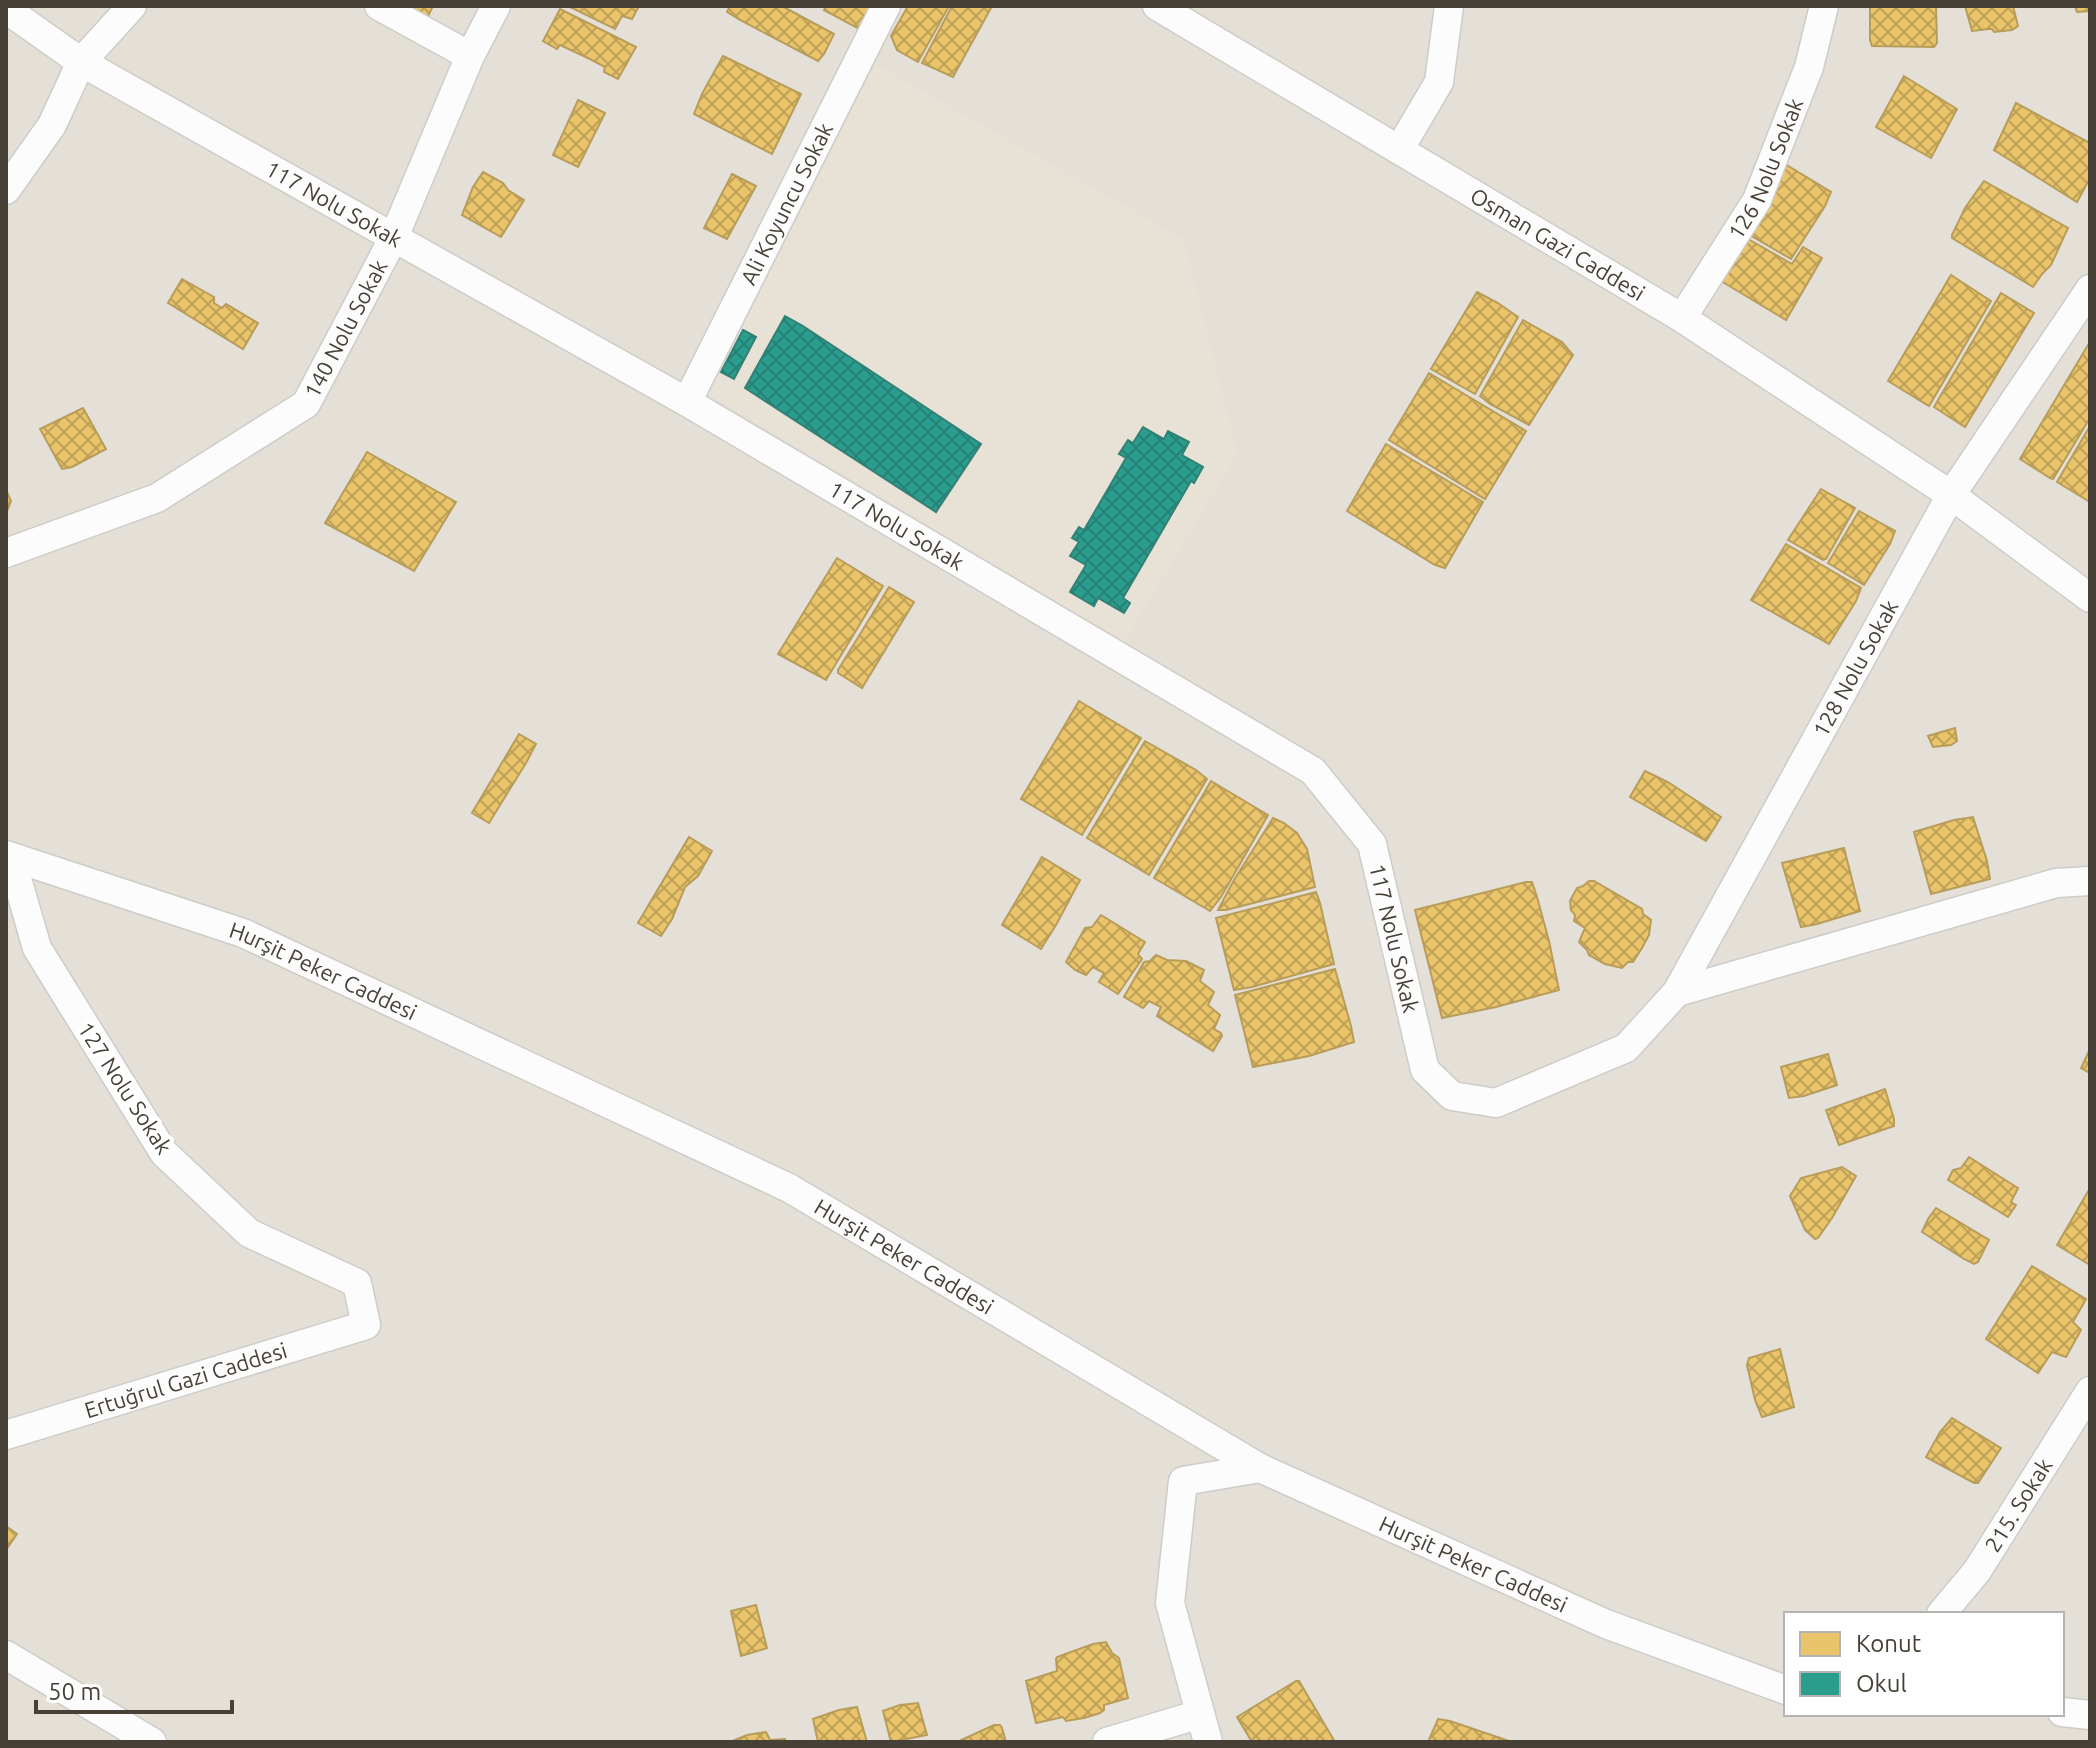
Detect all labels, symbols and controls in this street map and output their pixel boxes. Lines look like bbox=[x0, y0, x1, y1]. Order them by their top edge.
street label: 126 Nolu Sokak bbox=[1722, 94, 1808, 244]
street label: Ali Koyuncu Sokak bbox=[735, 118, 837, 289]
street label: 117 Nolu Sokak bbox=[262, 155, 407, 252]
street label: Osman Gazi Caddesi bbox=[1466, 182, 1650, 305]
street label: 140 Nolu Sokak bbox=[299, 255, 392, 402]
street label: 117 Nolu Sokak bbox=[825, 476, 969, 575]
street label: 128 Nolu Sokak bbox=[1807, 595, 1903, 741]
street label: 117 Nolu Sokak bbox=[1365, 861, 1424, 1015]
street label: Hurşit Peker Caddesi bbox=[227, 916, 421, 1024]
street label: 127 Nolu Sokak bbox=[74, 1017, 177, 1158]
street label: Hurşit Peker Caddesi bbox=[810, 1193, 998, 1319]
street label: Ertuğrul Gazi Caddesi bbox=[81, 1337, 290, 1422]
street label: 215. Sokak bbox=[1979, 1453, 2057, 1556]
street label: Hurşit Peker Caddesi bbox=[1375, 1510, 1571, 1617]
legend bbox=[1784, 1612, 2064, 1716]
text: Konut bbox=[1856, 1630, 1922, 1657]
scale bar bbox=[36, 1664, 232, 1714]
text: Okul bbox=[1856, 1670, 1907, 1697]
text: 50 m bbox=[48, 1678, 101, 1705]

